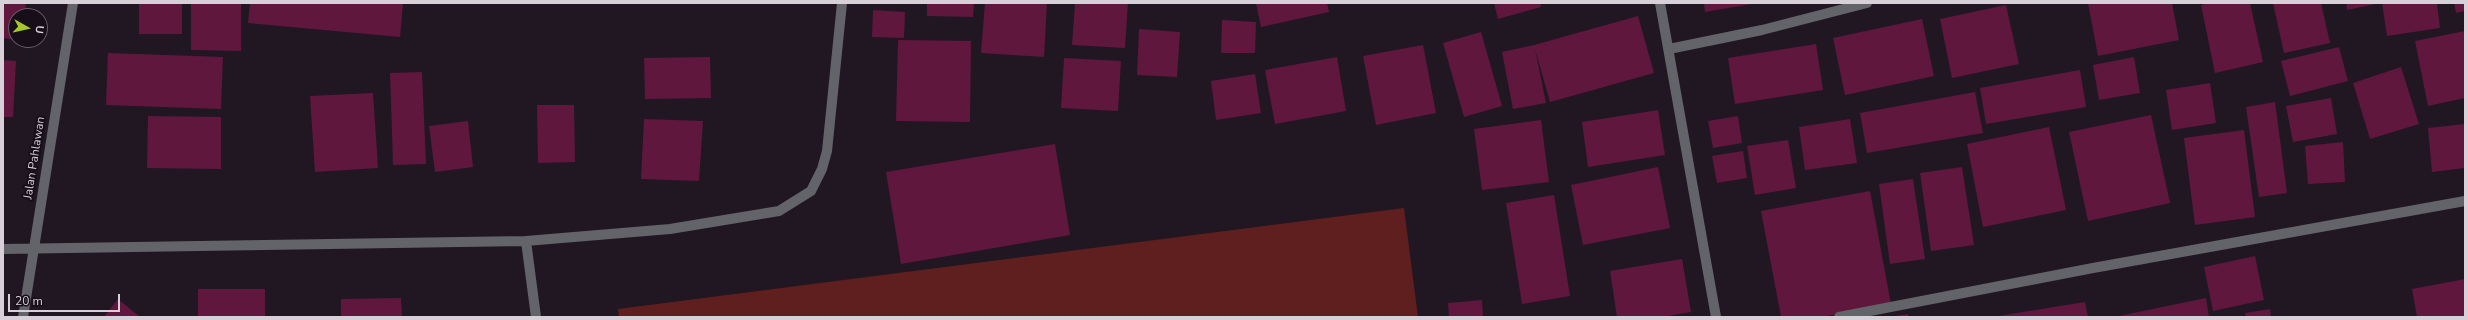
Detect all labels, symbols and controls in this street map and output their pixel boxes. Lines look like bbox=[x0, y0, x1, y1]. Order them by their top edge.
north arrow bbox=[8, 8, 48, 48]
text: U bbox=[31, 25, 47, 35]
street label: Jalan Pahlawan bbox=[21, 116, 49, 200]
scale bar bbox=[10, 286, 122, 312]
text: 20 m bbox=[15, 293, 43, 309]

